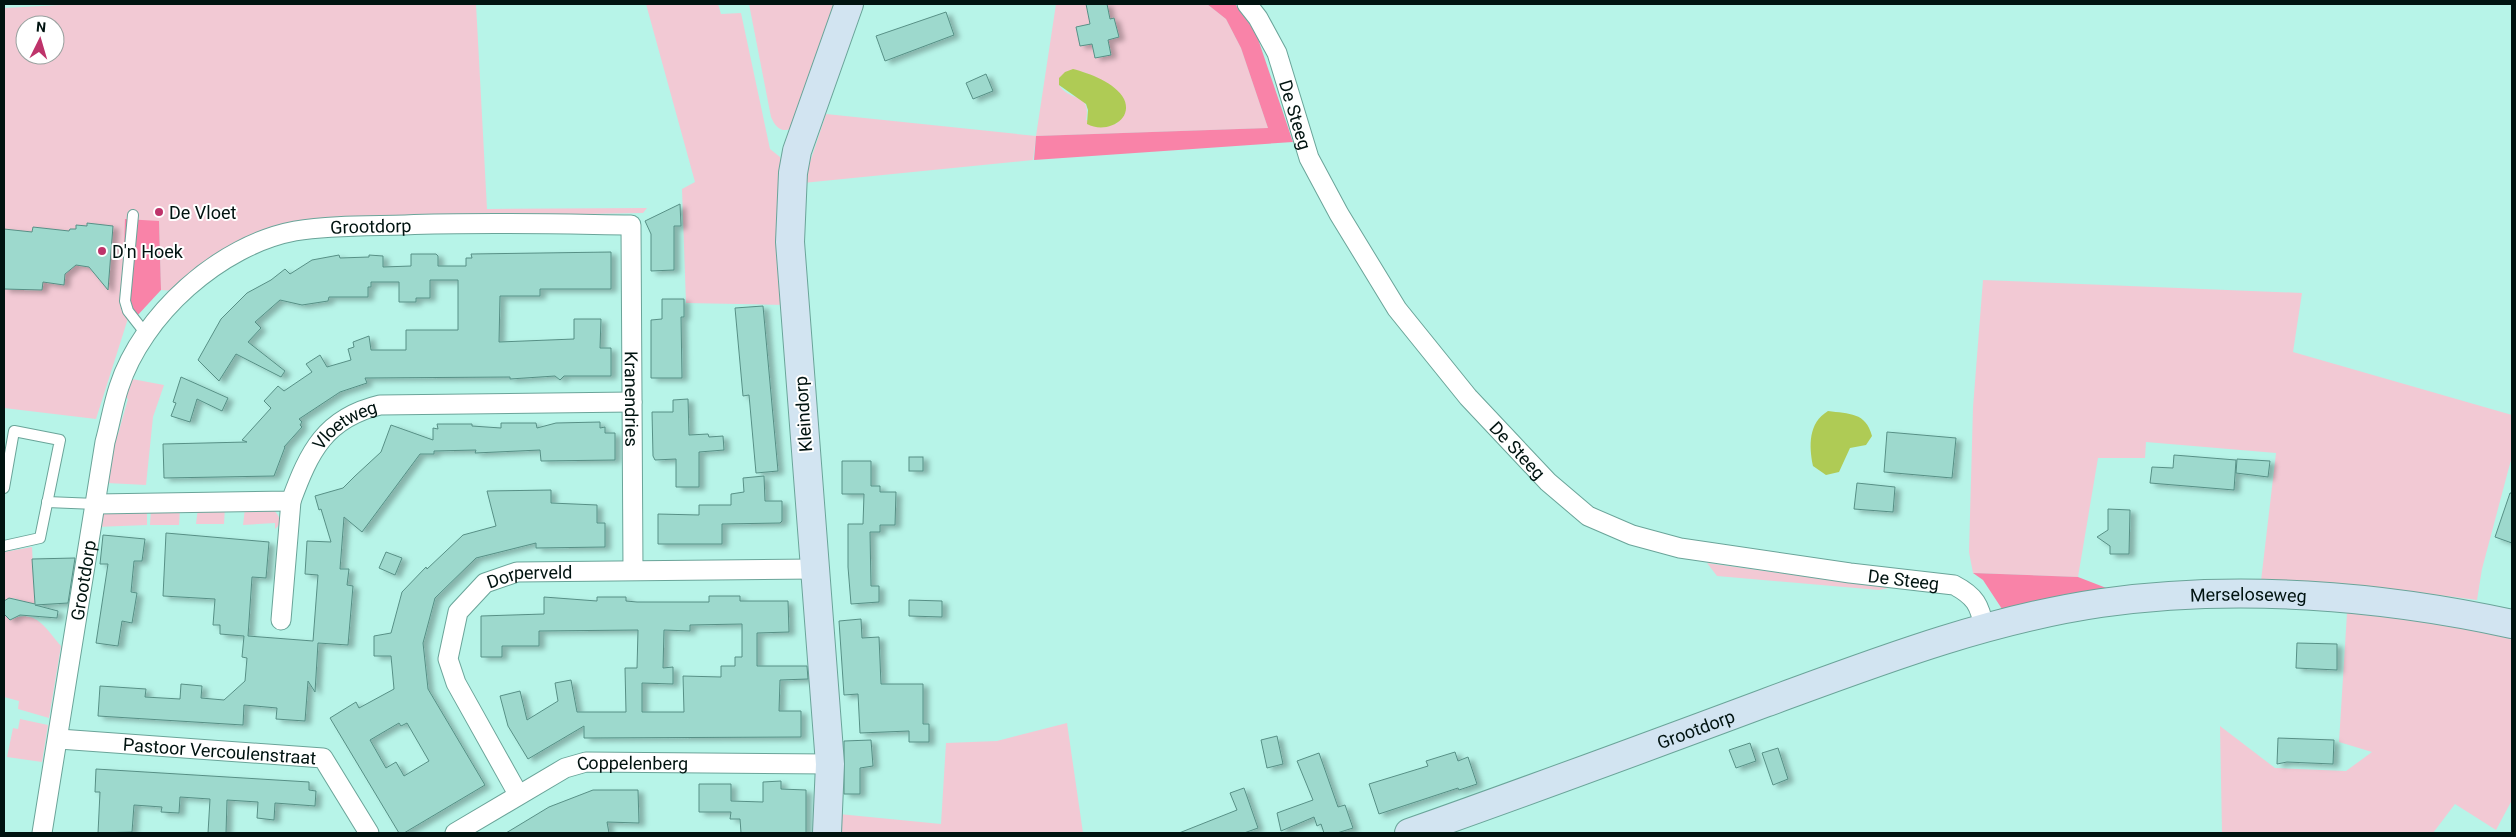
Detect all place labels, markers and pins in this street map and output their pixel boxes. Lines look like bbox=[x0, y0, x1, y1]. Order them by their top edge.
place label: De Vloet bbox=[169, 202, 236, 223]
marker: De Vloet bbox=[153, 206, 165, 218]
place label: D'n Hoek bbox=[112, 241, 184, 262]
marker: D'n Hoek bbox=[96, 245, 108, 257]

